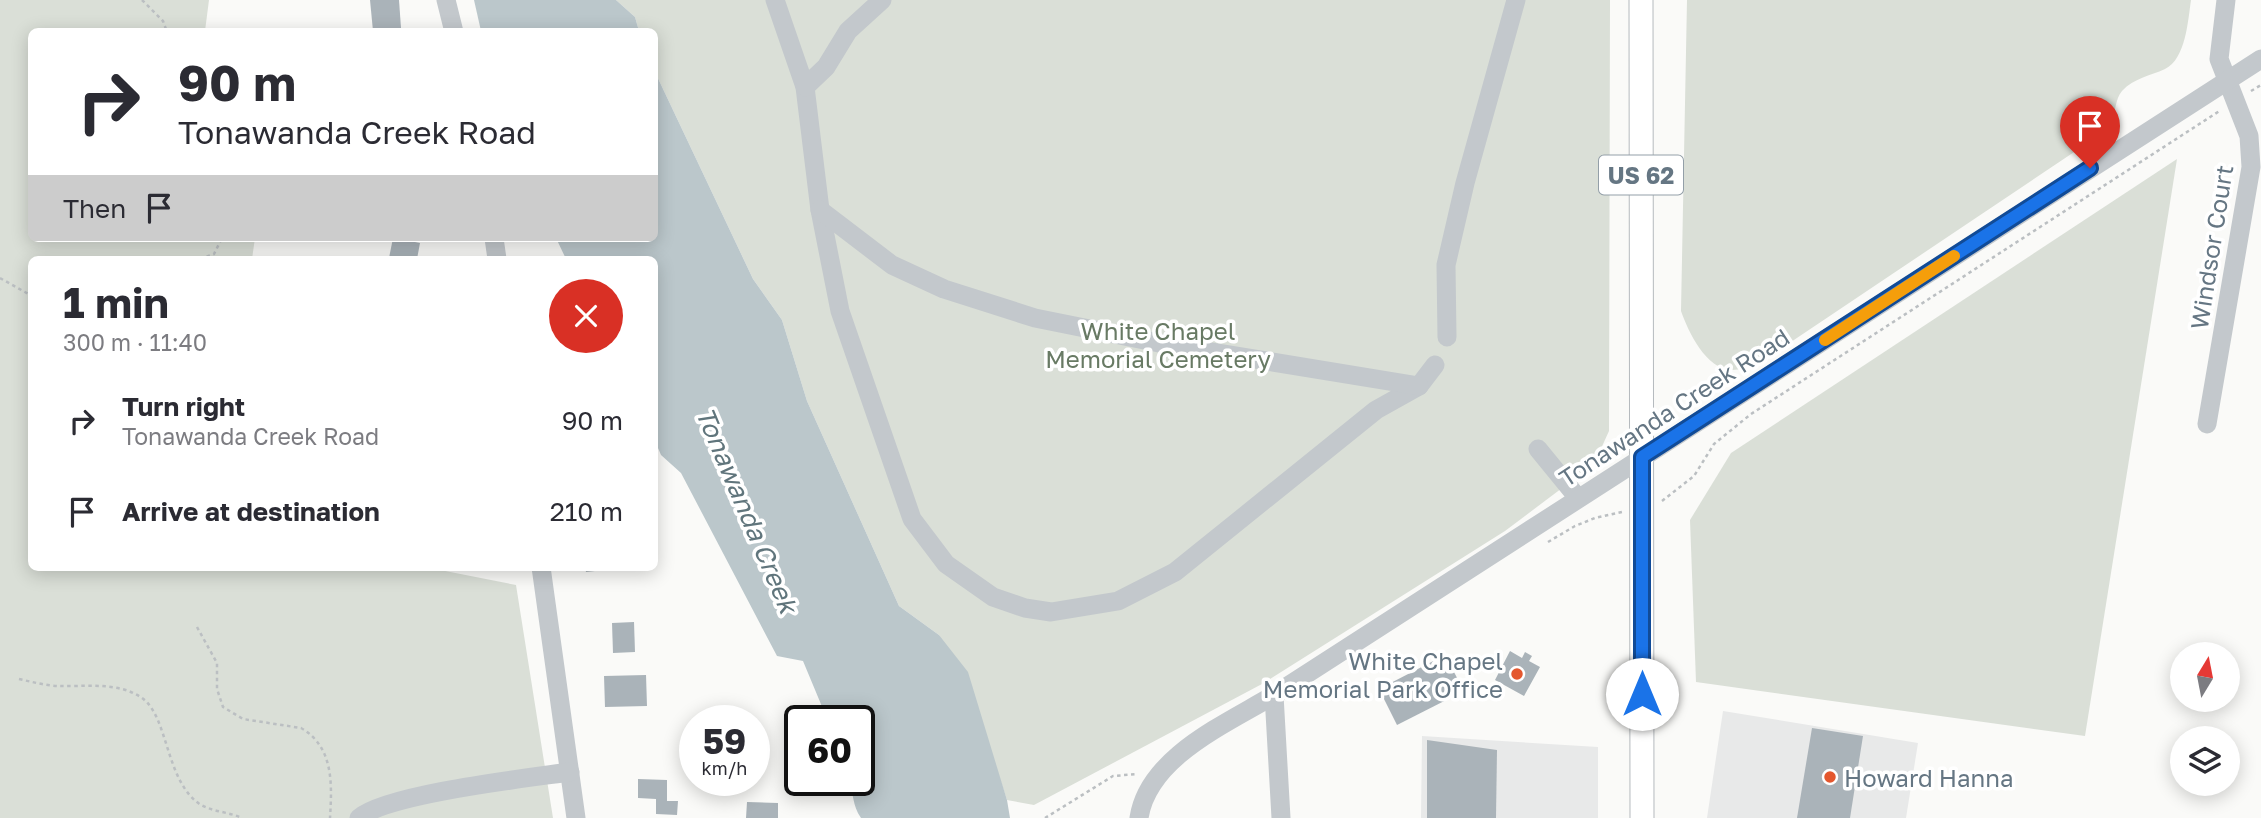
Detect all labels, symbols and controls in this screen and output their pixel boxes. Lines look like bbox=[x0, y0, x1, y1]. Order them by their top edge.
text: 90 m bbox=[178, 53, 296, 112]
icon: right bbox=[63, 56, 154, 147]
pin bbox=[2060, 96, 2120, 168]
icon: arrive bbox=[2071, 107, 2109, 145]
text: Tonawanda Creek Road bbox=[178, 113, 536, 151]
road number: US 62 bbox=[1599, 156, 1683, 194]
street label: Windsor Court bbox=[2184, 163, 2238, 331]
icon: arrive bbox=[140, 189, 178, 227]
text: Then bbox=[63, 193, 126, 224]
text: 1 min bbox=[63, 277, 169, 327]
button: close bbox=[549, 279, 623, 353]
park label: White Chapel Memorial Cemetery bbox=[1045, 316, 1271, 373]
street label: Tonawanda Creek Road bbox=[1554, 322, 1794, 492]
text: 300 m · 11:40 bbox=[63, 328, 207, 356]
text: Turn right bbox=[122, 391, 245, 422]
icon: right bbox=[63, 402, 101, 440]
water label: Tonawanda Creek bbox=[690, 402, 805, 620]
text: 90 m bbox=[562, 405, 623, 436]
text: Tonawanda Creek Road bbox=[122, 422, 379, 450]
icon: arrive bbox=[63, 493, 101, 531]
text: Arrive at destination bbox=[122, 496, 380, 527]
text: 210 m bbox=[550, 496, 623, 527]
north arrow bbox=[2170, 642, 2240, 712]
map controls bbox=[2170, 642, 2240, 796]
place label: White Chapel Memorial Park Office bbox=[1263, 646, 1503, 703]
position arrow bbox=[1605, 657, 1679, 731]
marker: White Chapel Memorial Park Office bbox=[1509, 666, 1525, 682]
speed limit sign: 60 bbox=[784, 705, 875, 796]
text: 59 bbox=[703, 720, 746, 762]
button: layers bbox=[2170, 726, 2240, 796]
text: km/h bbox=[702, 757, 747, 779]
place label: Howard Hanna bbox=[1844, 763, 2014, 792]
marker: Howard Hanna bbox=[1822, 769, 1838, 785]

